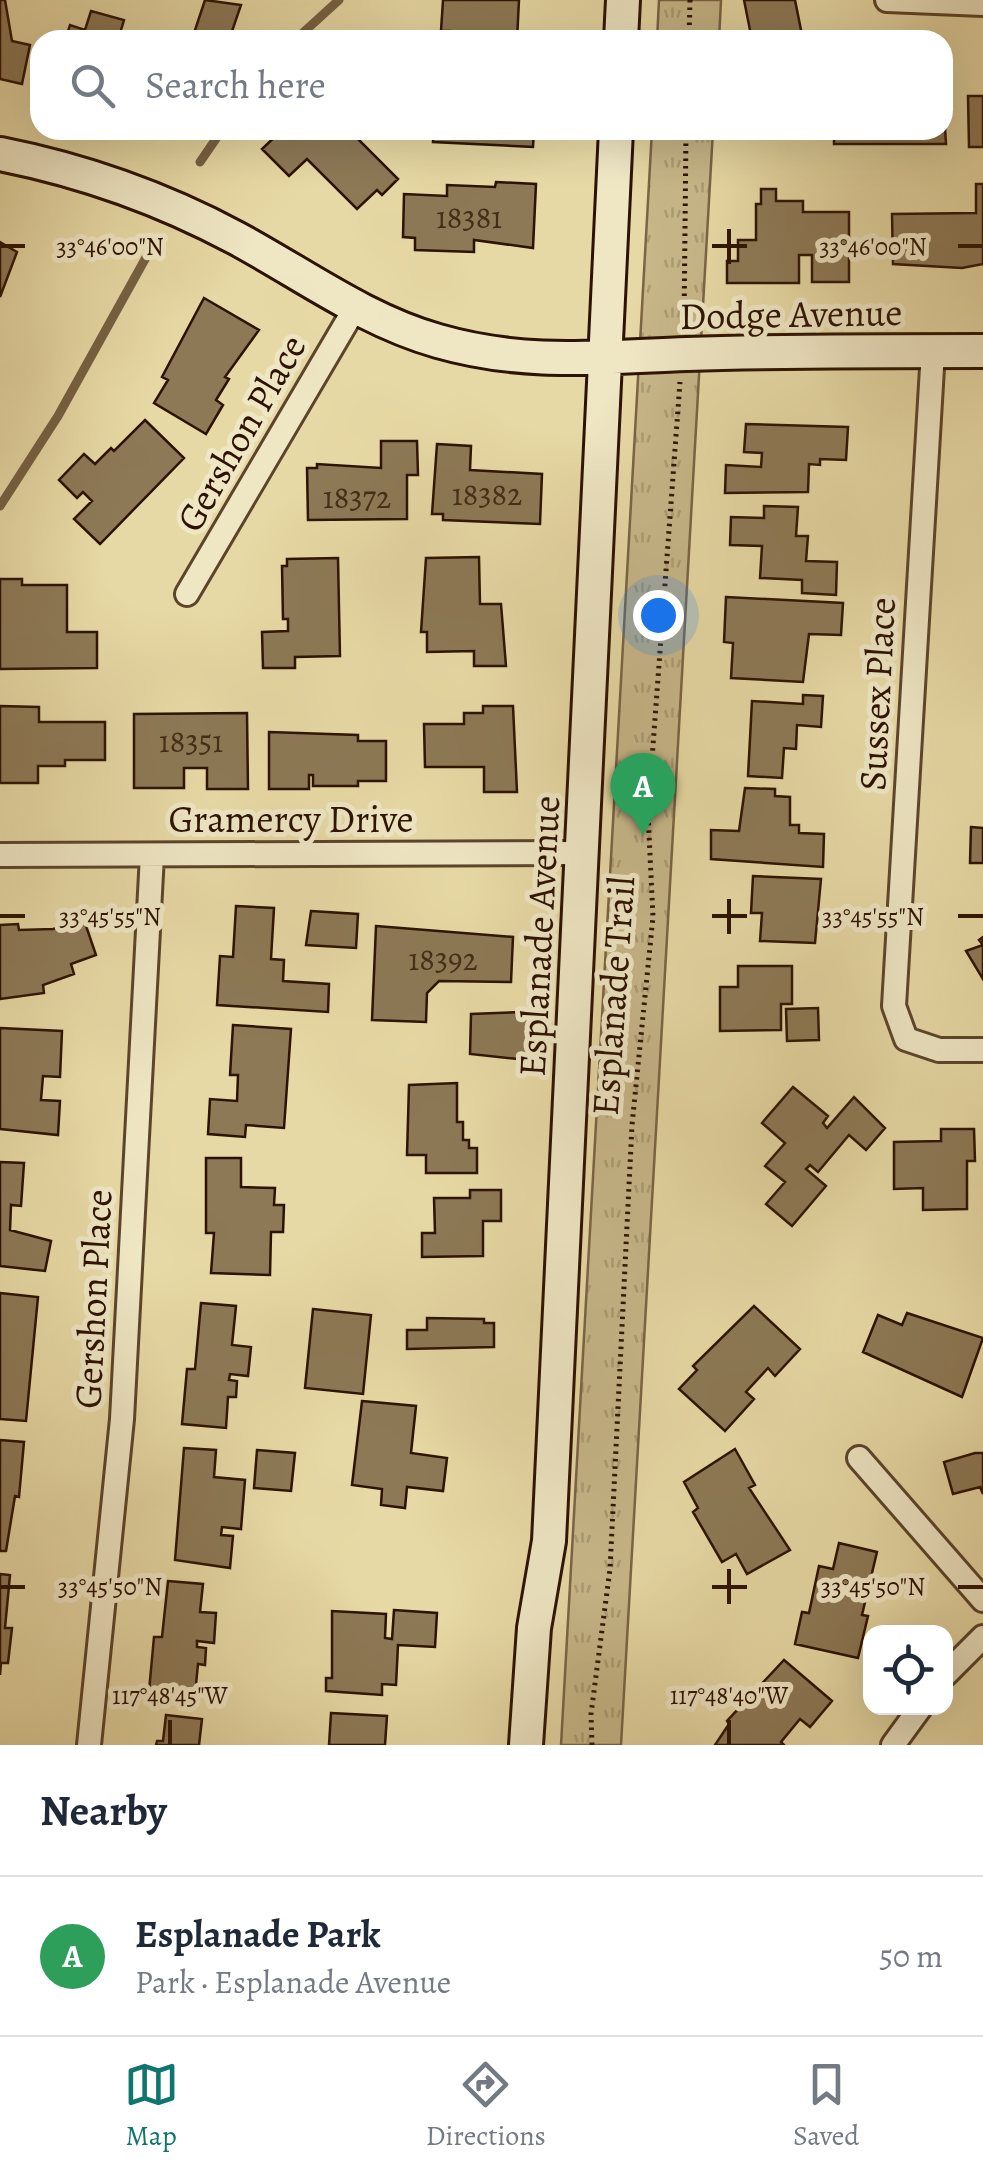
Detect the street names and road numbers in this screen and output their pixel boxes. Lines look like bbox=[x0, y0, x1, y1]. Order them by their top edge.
street label: Dodge Avenue bbox=[679, 286, 903, 342]
street label: Gershon Place bbox=[164, 325, 318, 541]
street label: Sussex Place bbox=[846, 596, 908, 792]
street label: Gramercy Drive bbox=[168, 793, 414, 845]
street label: Esplanade Avenue bbox=[506, 794, 572, 1078]
street label: Esplanade Trail bbox=[579, 875, 647, 1117]
street label: Gershon Place bbox=[61, 1188, 125, 1410]

